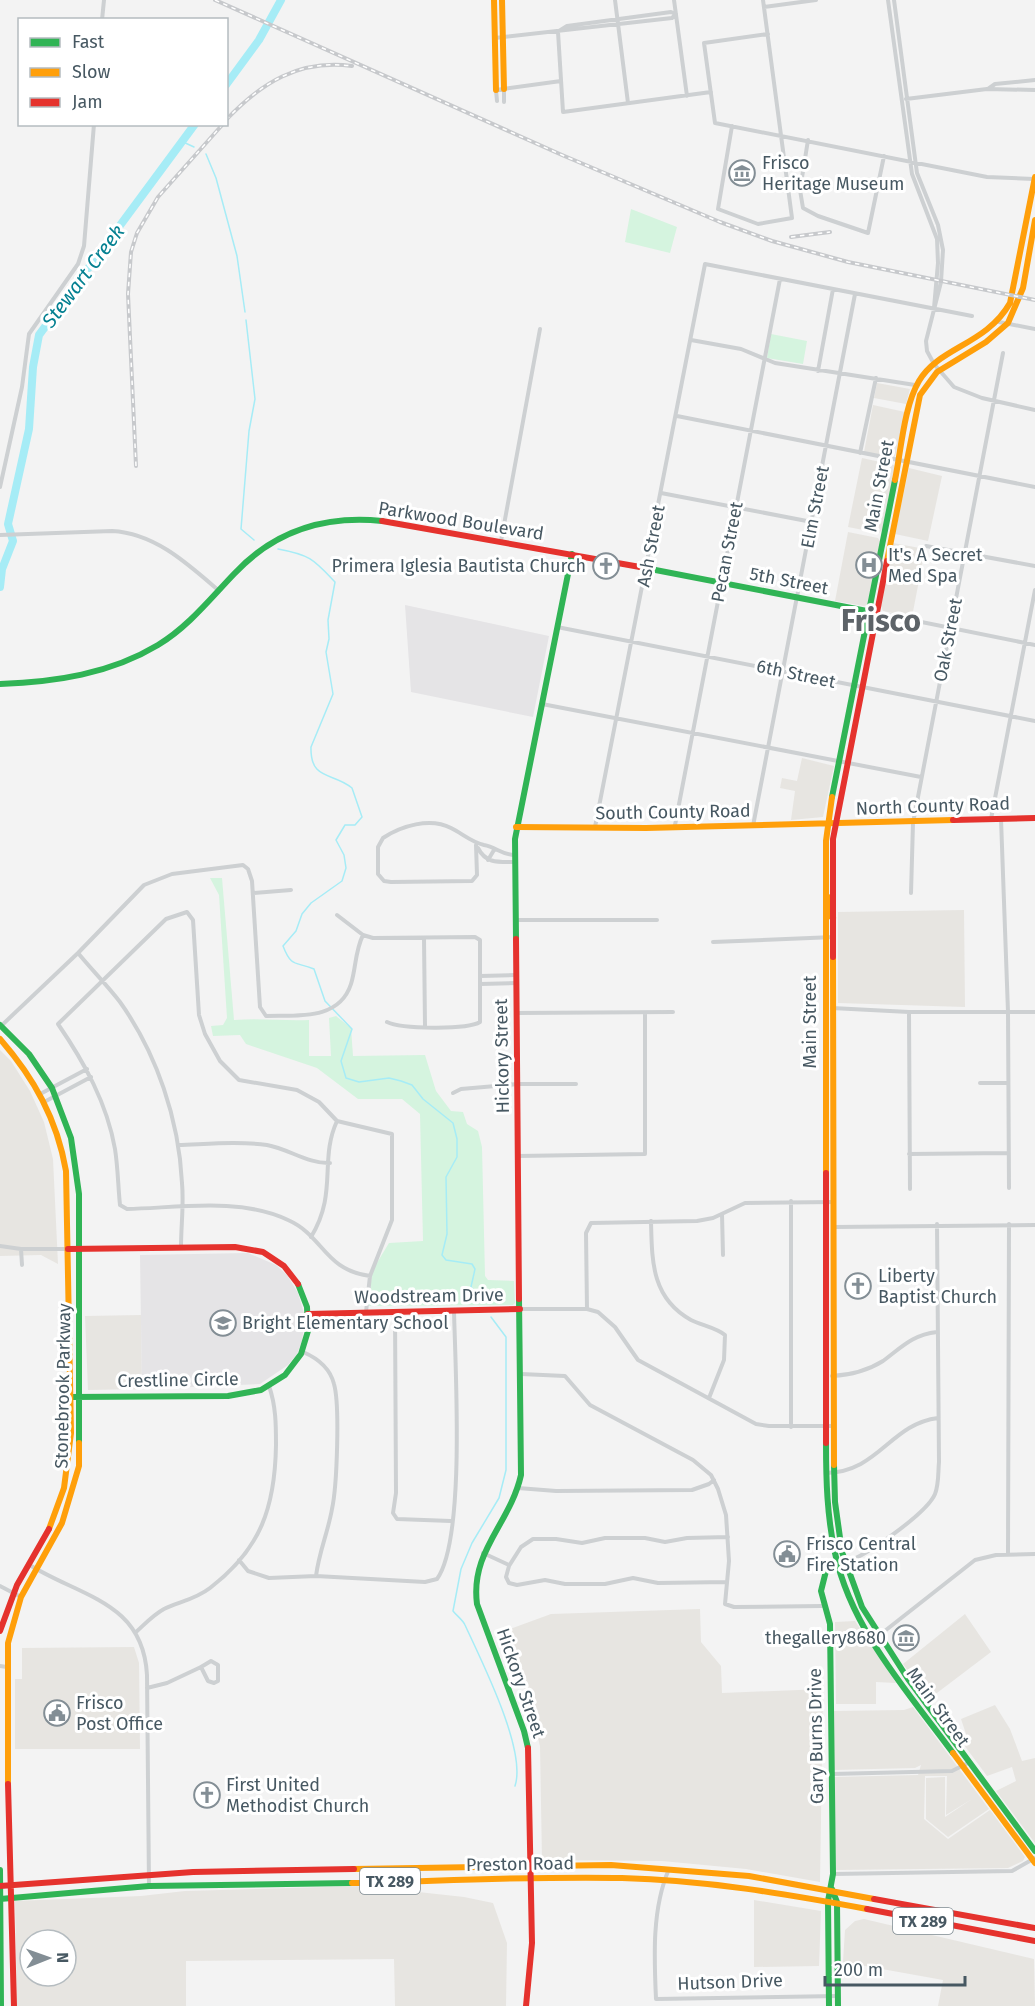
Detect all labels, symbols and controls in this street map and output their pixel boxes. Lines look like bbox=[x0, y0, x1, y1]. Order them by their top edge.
legend bbox=[18, 18, 228, 126]
text: Fast bbox=[72, 31, 105, 53]
text: Slow bbox=[72, 61, 111, 83]
text: Jam bbox=[72, 91, 103, 113]
place label: Frisco Heritage Museum bbox=[762, 152, 904, 195]
museum icon: Frisco Heritage Museum bbox=[727, 158, 757, 188]
water label: Stewart Creek bbox=[36, 220, 130, 333]
street label: Main Street bbox=[859, 438, 899, 534]
street label: Elm Street bbox=[796, 463, 834, 550]
street label: Parkwood Boulevard bbox=[377, 497, 545, 545]
street label: Pecan Street bbox=[706, 499, 748, 604]
street label: Ash Street bbox=[632, 503, 670, 589]
place label: It's A Secret Med Spa bbox=[888, 544, 983, 587]
hospital icon: It's A Secret Med Spa bbox=[854, 550, 884, 580]
church icon: Primera Iglesia Bautista Church bbox=[591, 551, 621, 581]
place label: Primera Iglesia Bautista Church bbox=[331, 555, 586, 577]
street label: 5th Street bbox=[748, 563, 831, 599]
street label: Oak Street bbox=[929, 596, 967, 684]
district label: Frisco bbox=[841, 603, 921, 639]
street label: 6th Street bbox=[754, 655, 838, 693]
street label: North County Road bbox=[855, 792, 1011, 820]
street label: South County Road bbox=[595, 800, 751, 824]
street label: Main Street bbox=[799, 975, 821, 1069]
street label: Hickory Street bbox=[490, 998, 514, 1114]
place label: Liberty Baptist Church bbox=[878, 1265, 997, 1308]
church icon: Liberty Baptist Church bbox=[843, 1271, 873, 1301]
street label: Woodstream Drive bbox=[354, 1284, 504, 1308]
street label: Stonebrook Parkway bbox=[51, 1303, 75, 1469]
school or university icon: Bright Elementary School bbox=[208, 1308, 238, 1338]
place label: Bright Elementary School bbox=[242, 1312, 448, 1334]
street label: Crestline Circle bbox=[117, 1368, 239, 1392]
place label: Frisco Central Fire Station bbox=[806, 1533, 916, 1576]
public building icon: Frisco Central Fire Station bbox=[772, 1539, 802, 1569]
museum icon: thegallery8680 bbox=[891, 1623, 921, 1653]
street label: Hickory Street bbox=[492, 1625, 550, 1741]
place label: thegallery8680 bbox=[765, 1627, 886, 1649]
street label: Main Street bbox=[902, 1663, 975, 1751]
street label: Gary Burns Drive bbox=[804, 1668, 828, 1804]
place label: Frisco Post Office bbox=[76, 1692, 163, 1735]
public building icon: Frisco Post Office bbox=[42, 1698, 72, 1728]
place label: First United Methodist Church bbox=[226, 1774, 369, 1817]
church icon: First United Methodist Church bbox=[192, 1780, 222, 1810]
street label: Preston Road bbox=[466, 1852, 574, 1876]
road number: TX 289 bbox=[360, 1868, 420, 1894]
road number: TX 289 bbox=[893, 1908, 953, 1934]
north arrow bbox=[18, 1928, 78, 1988]
scale bar bbox=[825, 1949, 964, 1987]
text: N bbox=[53, 1952, 72, 1963]
text: 200 m bbox=[834, 1959, 883, 1981]
street label: Hutson Drive bbox=[677, 1969, 783, 1995]

